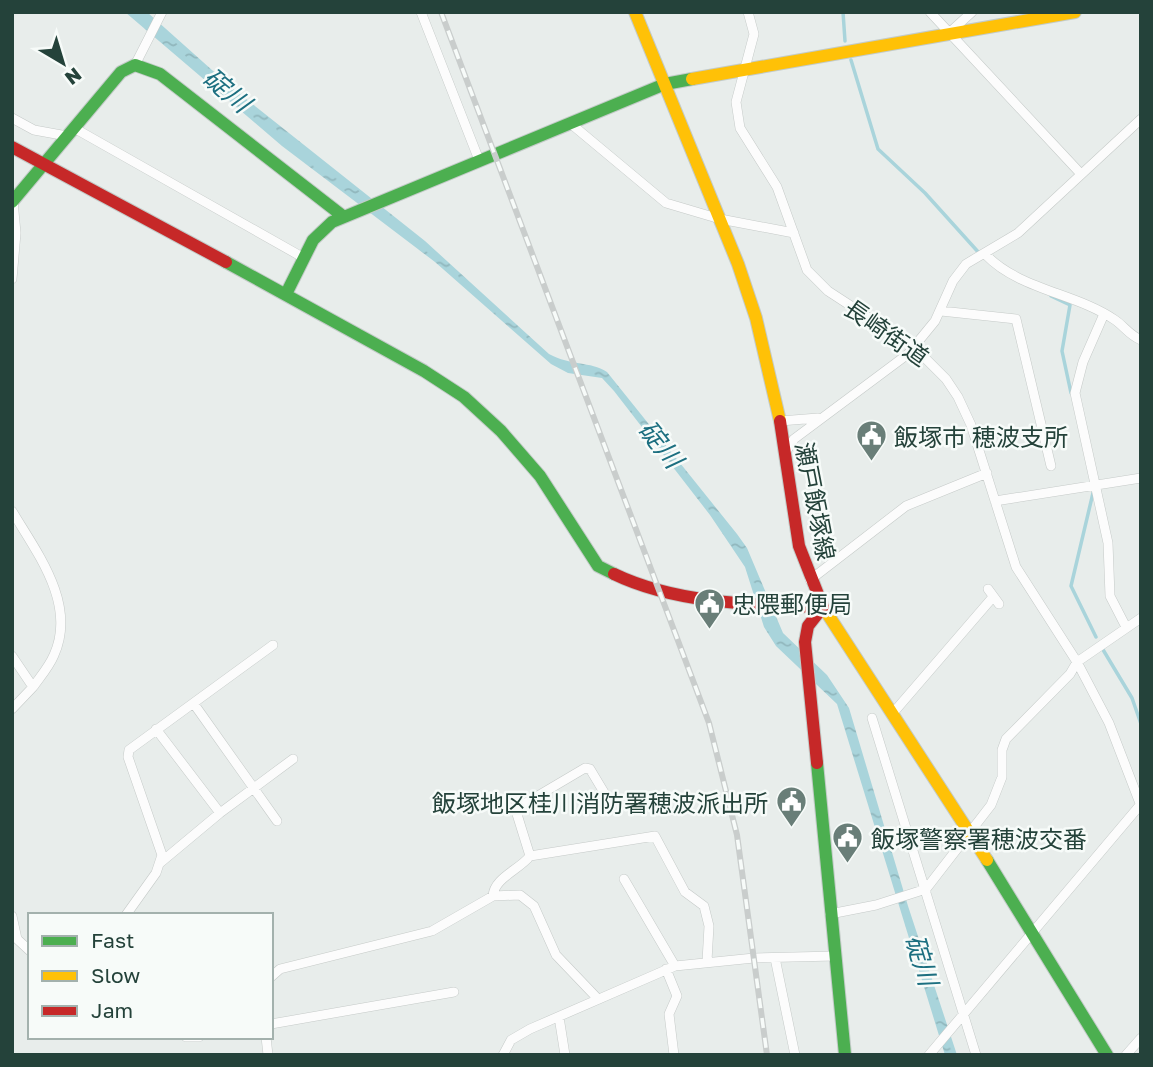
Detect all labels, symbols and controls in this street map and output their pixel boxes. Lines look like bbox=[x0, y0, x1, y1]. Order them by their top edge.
north arrow bbox=[28, 28, 98, 98]
water label: 碇川 bbox=[197, 61, 259, 121]
text: N bbox=[61, 63, 87, 90]
street label: 長崎街道 bbox=[839, 293, 935, 371]
water label: 碇川 bbox=[633, 414, 691, 476]
public building icon: 飯塚市 穂波支所 bbox=[854, 419, 888, 463]
place label: 飯塚市 穂波支所 bbox=[894, 422, 1068, 451]
street label: 瀬戸飯塚線 bbox=[790, 439, 842, 563]
public building icon: 忠隈郵便局 bbox=[692, 586, 726, 630]
place label: 忠隈郵便局 bbox=[732, 589, 852, 618]
public building icon: 飯塚地区桂川消防署穂波派出所 bbox=[774, 785, 808, 829]
place label: 飯塚地区桂川消防署穂波派出所 bbox=[432, 788, 768, 817]
public building icon: 飯塚警察署穂波交番 bbox=[831, 821, 865, 865]
place label: 飯塚警察署穂波交番 bbox=[871, 824, 1087, 853]
legend bbox=[28, 913, 273, 1039]
text: Fast bbox=[91, 927, 134, 953]
water label: 碇川 bbox=[900, 931, 945, 992]
text: Slow bbox=[91, 962, 140, 988]
text: Jam bbox=[91, 997, 133, 1023]

